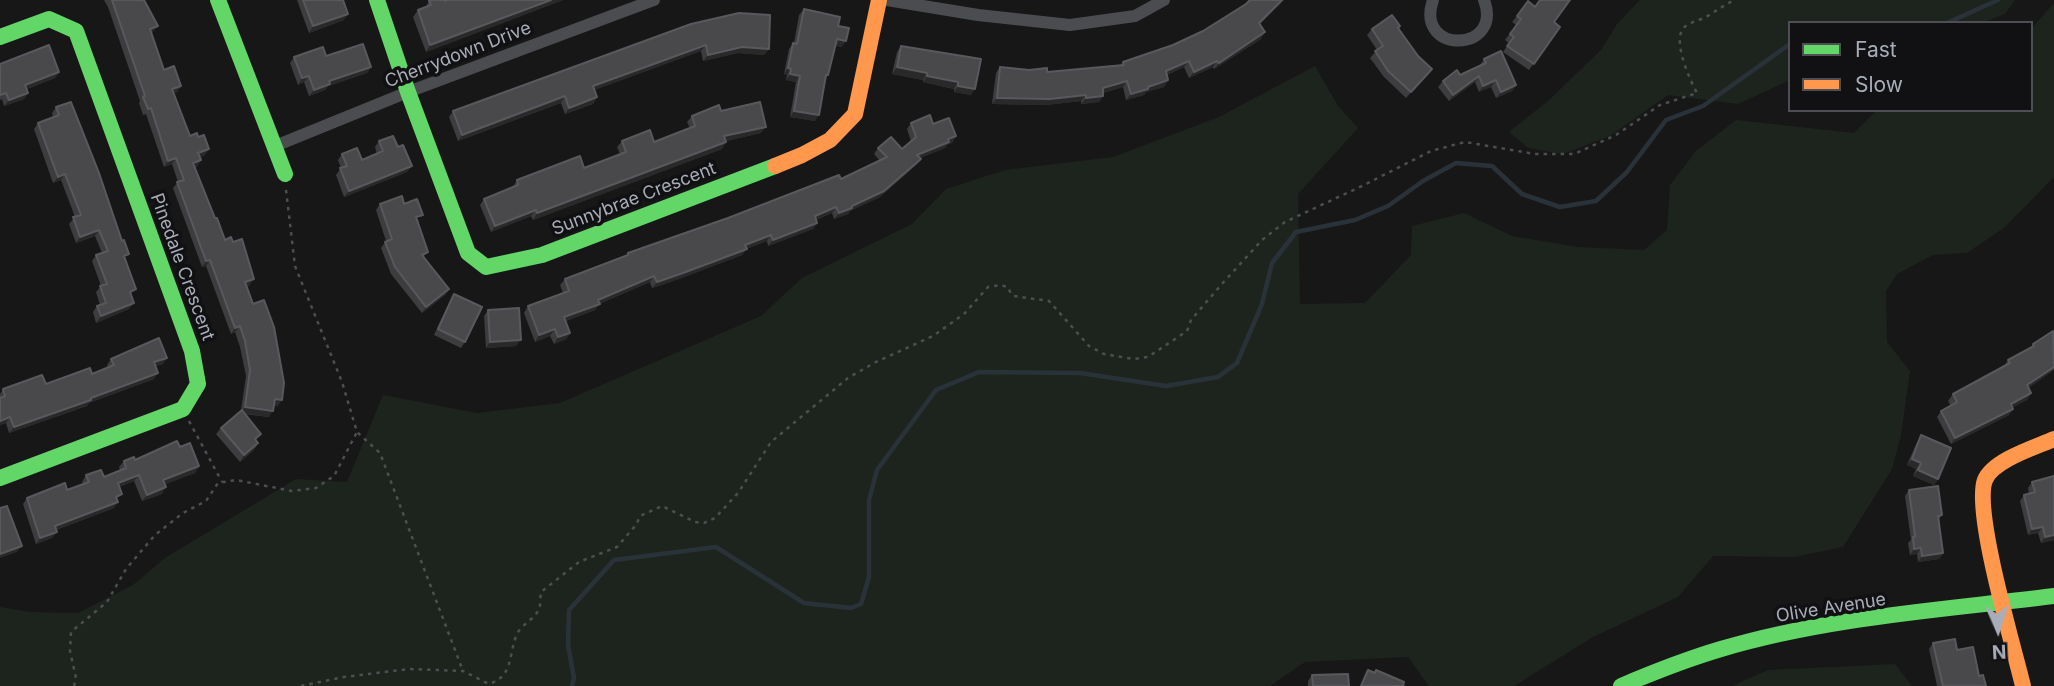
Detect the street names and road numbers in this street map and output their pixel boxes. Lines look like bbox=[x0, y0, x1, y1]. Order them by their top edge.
street label: Cherrydown Drive bbox=[382, 17, 534, 93]
street label: Sunnybrae Crescent bbox=[549, 158, 719, 240]
street label: Pinedale Crescent bbox=[145, 191, 219, 343]
street label: Olive Avenue bbox=[1774, 589, 1888, 627]

